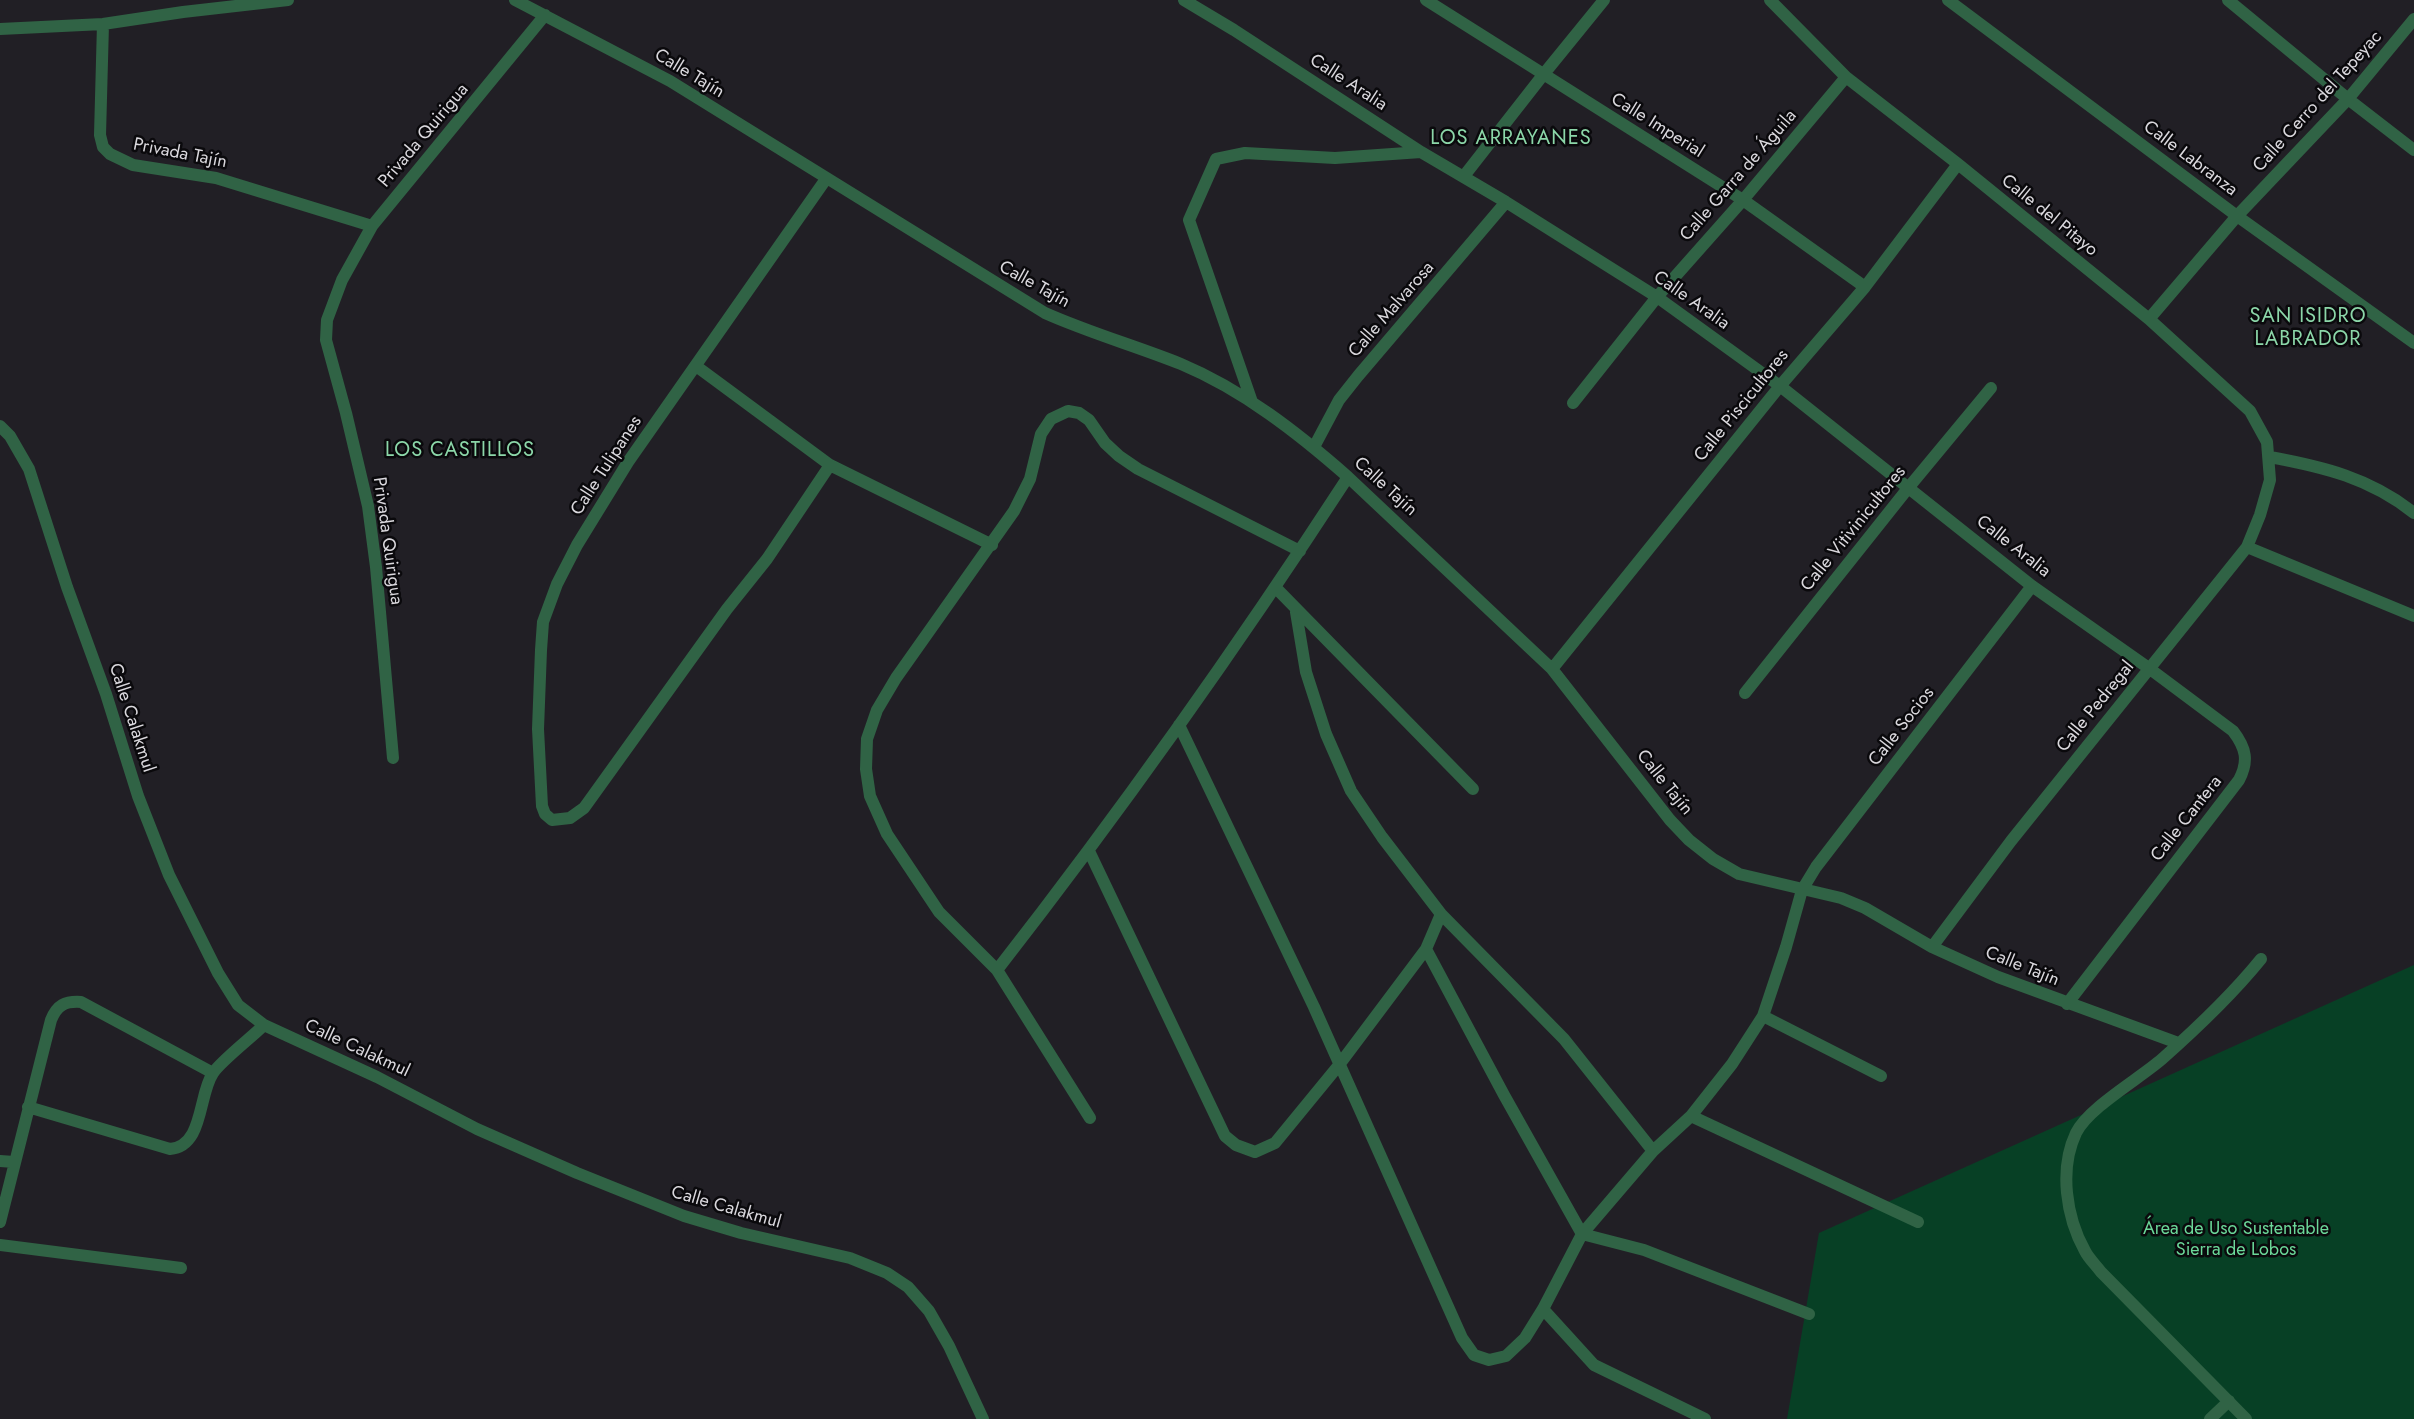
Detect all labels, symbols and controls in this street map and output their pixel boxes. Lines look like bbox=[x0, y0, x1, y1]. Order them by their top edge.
street label: Calle Cerro del Tepeyac bbox=[2249, 27, 2387, 177]
street label: Calle Tajín bbox=[650, 45, 728, 103]
street label: Calle Aralia bbox=[1305, 50, 1391, 116]
street label: Privada Quirigua bbox=[374, 80, 474, 192]
street label: Calle Imperial bbox=[1607, 89, 1707, 163]
street label: Calle Garra de Águila bbox=[1676, 106, 1802, 246]
street label: Calle Labranza bbox=[2139, 117, 2241, 201]
district label: LOS ARRAYANES bbox=[1429, 127, 1593, 151]
street label: Privada Tajín bbox=[131, 134, 229, 174]
street label: Calle del Pitayo bbox=[1996, 171, 2102, 261]
street label: Calle Tajín bbox=[995, 257, 1073, 313]
street label: Calle Malvarosa bbox=[1345, 258, 1439, 362]
street label: Calle Aralia bbox=[1649, 267, 1733, 335]
district label: SAN ISIDRO LABRADOR bbox=[2248, 305, 2368, 352]
street label: Calle Piscicultores bbox=[1690, 346, 1794, 466]
street label: Calle Tulipanes bbox=[567, 412, 647, 520]
district label: LOS CASTILLOS bbox=[383, 439, 537, 463]
street label: Calle Tajín bbox=[1349, 453, 1421, 521]
street label: Calle Vitivinicultores bbox=[1797, 462, 1911, 596]
street label: Privada Quirigua bbox=[367, 476, 407, 606]
street label: Calle Aralia bbox=[1972, 511, 2054, 583]
street label: Calle Pedregal bbox=[2053, 657, 2139, 757]
street label: Calle Calakmul bbox=[103, 661, 159, 775]
street label: Calle Socios bbox=[1865, 683, 1939, 771]
street label: Calle Tajín bbox=[1631, 746, 1697, 820]
street label: Calle Cantera bbox=[2147, 772, 2227, 866]
street label: Calle Tajín bbox=[1982, 942, 2062, 992]
street label: Calle Calakmul bbox=[301, 1015, 413, 1083]
street label: Calle Calakmul bbox=[669, 1182, 783, 1234]
park label: Área de Uso Sustentable Sierra de Lobos bbox=[2143, 1219, 2329, 1262]

